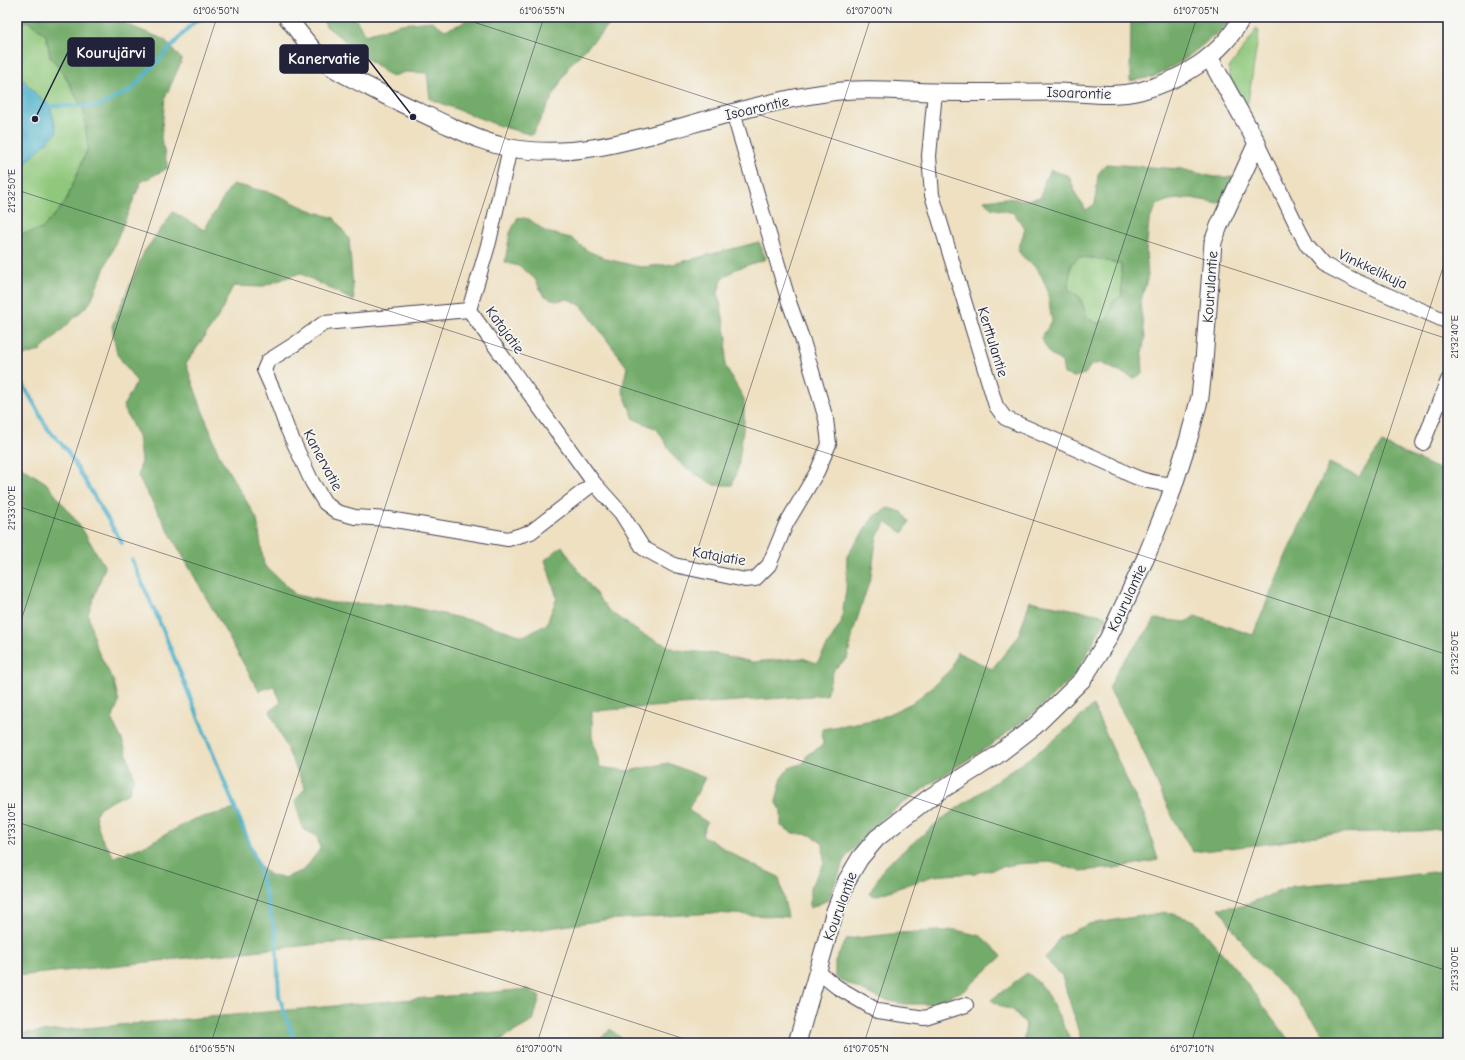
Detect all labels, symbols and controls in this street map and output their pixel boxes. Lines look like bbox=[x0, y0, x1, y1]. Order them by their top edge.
text: 61°06'50"N bbox=[193, 5, 239, 17]
text: 61°06'55"N bbox=[519, 5, 565, 17]
text: 61°07'00"N bbox=[846, 5, 892, 17]
text: 61°07'05"N bbox=[1173, 5, 1219, 17]
callout: Kourujärvi bbox=[68, 38, 154, 66]
text: Kourujärvi bbox=[76, 44, 146, 62]
callout: Kanervatie bbox=[280, 45, 368, 73]
text: Kanervatie bbox=[288, 50, 360, 68]
street label: Isoarontie bbox=[1046, 83, 1112, 103]
street label: Isoarontie bbox=[723, 92, 791, 124]
text: 21°32'50"E bbox=[6, 169, 18, 213]
street label: Vinkkelikuja bbox=[1336, 245, 1410, 293]
street label: Kourulantie bbox=[1199, 250, 1222, 324]
street label: Katajatie bbox=[482, 303, 528, 358]
street label: Kerttulantie bbox=[974, 305, 1012, 380]
text: 21°32'40"E bbox=[1449, 315, 1461, 359]
street label: Kanervatie bbox=[299, 426, 347, 494]
text: 21°33'00"E bbox=[6, 486, 18, 530]
street label: Katajatie bbox=[691, 542, 748, 570]
street label: Kourulantie bbox=[1104, 561, 1151, 635]
text: 21°32'50"E bbox=[1449, 631, 1461, 675]
text: 21°33'10"E bbox=[6, 803, 18, 845]
street label: Kourulantie bbox=[819, 869, 861, 943]
text: 21°33'00"E bbox=[1449, 947, 1461, 991]
text: 61°06'55"N bbox=[189, 1043, 235, 1055]
text: 61°07'00"N bbox=[516, 1043, 562, 1055]
text: 61°07'05"N bbox=[843, 1043, 889, 1055]
text: 61°07'10"N bbox=[1170, 1043, 1214, 1055]

